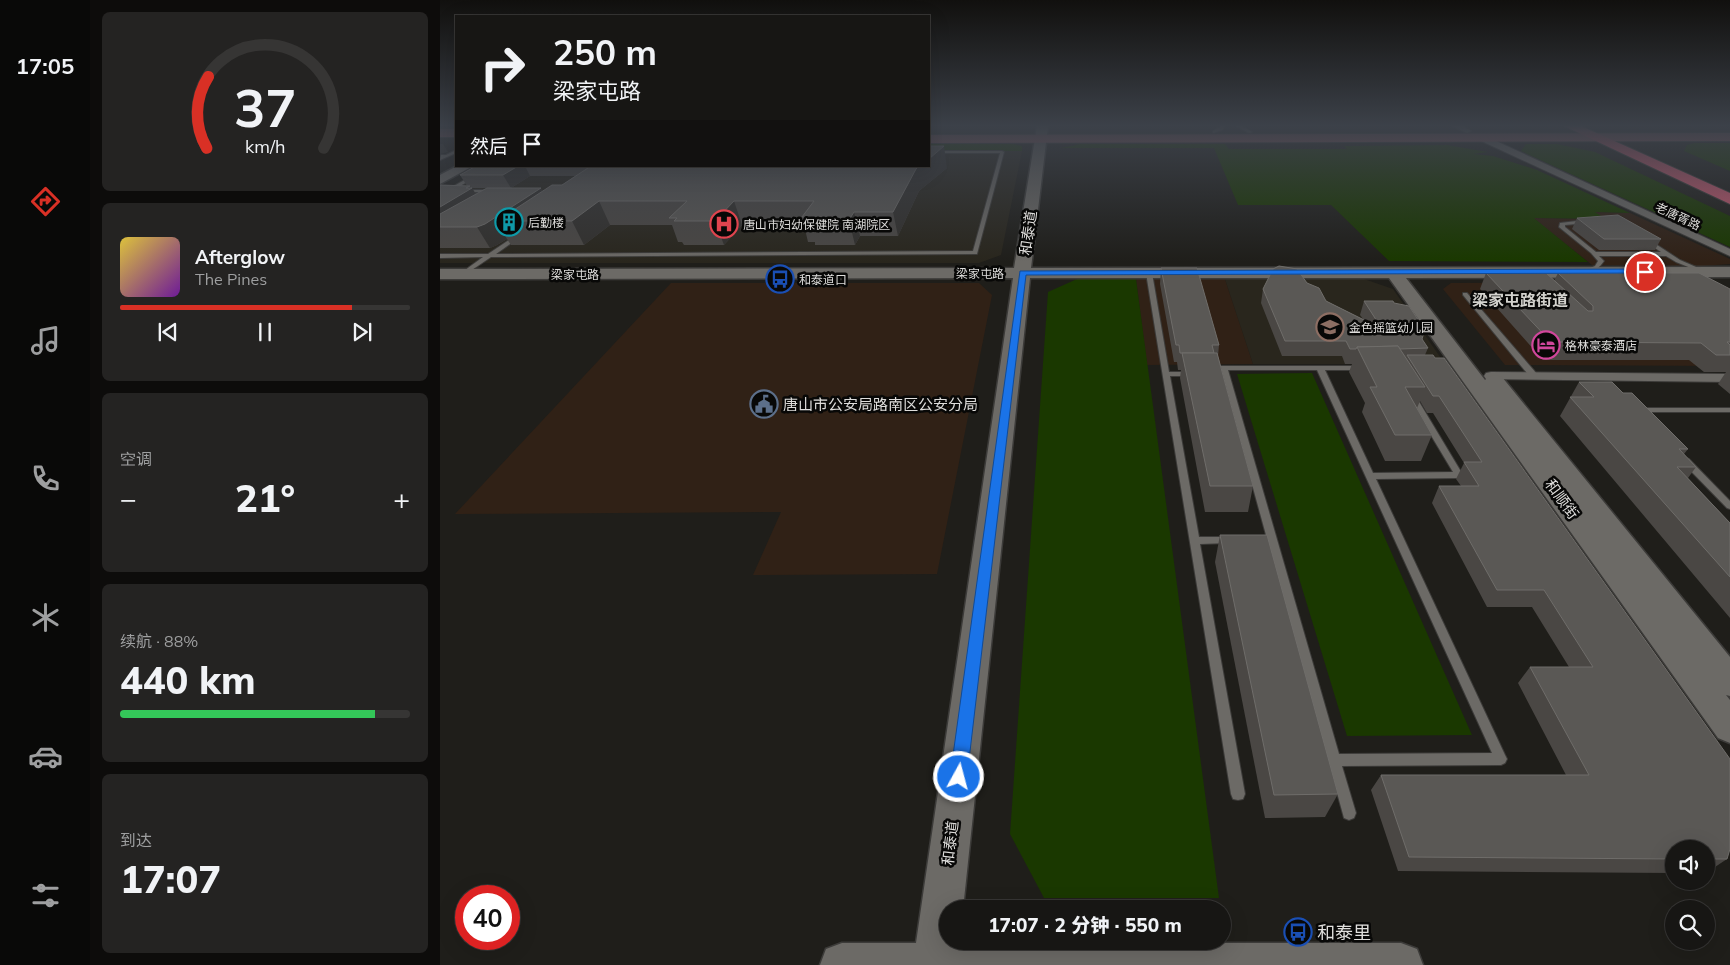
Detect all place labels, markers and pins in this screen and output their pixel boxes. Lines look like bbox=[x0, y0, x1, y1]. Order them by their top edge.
building icon: 后勤楼 bbox=[494, 207, 524, 237]
hospital icon: 唐山市妇幼保健院 南湖院区 bbox=[709, 209, 739, 239]
place label: 后勤楼 bbox=[528, 215, 564, 230]
place label: 唐山市妇幼保健院 南湖院区 bbox=[743, 217, 890, 232]
pin bbox=[1624, 251, 1666, 293]
bus stop icon: 和泰道口 bbox=[765, 264, 795, 294]
place label: 和泰道口 bbox=[799, 272, 847, 287]
school or university icon: 金色摇篮幼儿园 bbox=[1315, 312, 1345, 342]
place label: 金色摇篮幼儿园 bbox=[1349, 320, 1433, 335]
hotel icon: 格林豪泰酒店 bbox=[1531, 330, 1561, 360]
place label: 格林豪泰酒店 bbox=[1565, 338, 1637, 353]
public building icon: 唐山市公安局路南区公安分局 bbox=[749, 389, 779, 419]
place label: 唐山市公安局路南区公安分局 bbox=[783, 395, 978, 414]
bus stop icon: 和泰里 bbox=[1283, 917, 1313, 947]
place label: 和泰里 bbox=[1317, 921, 1371, 944]

